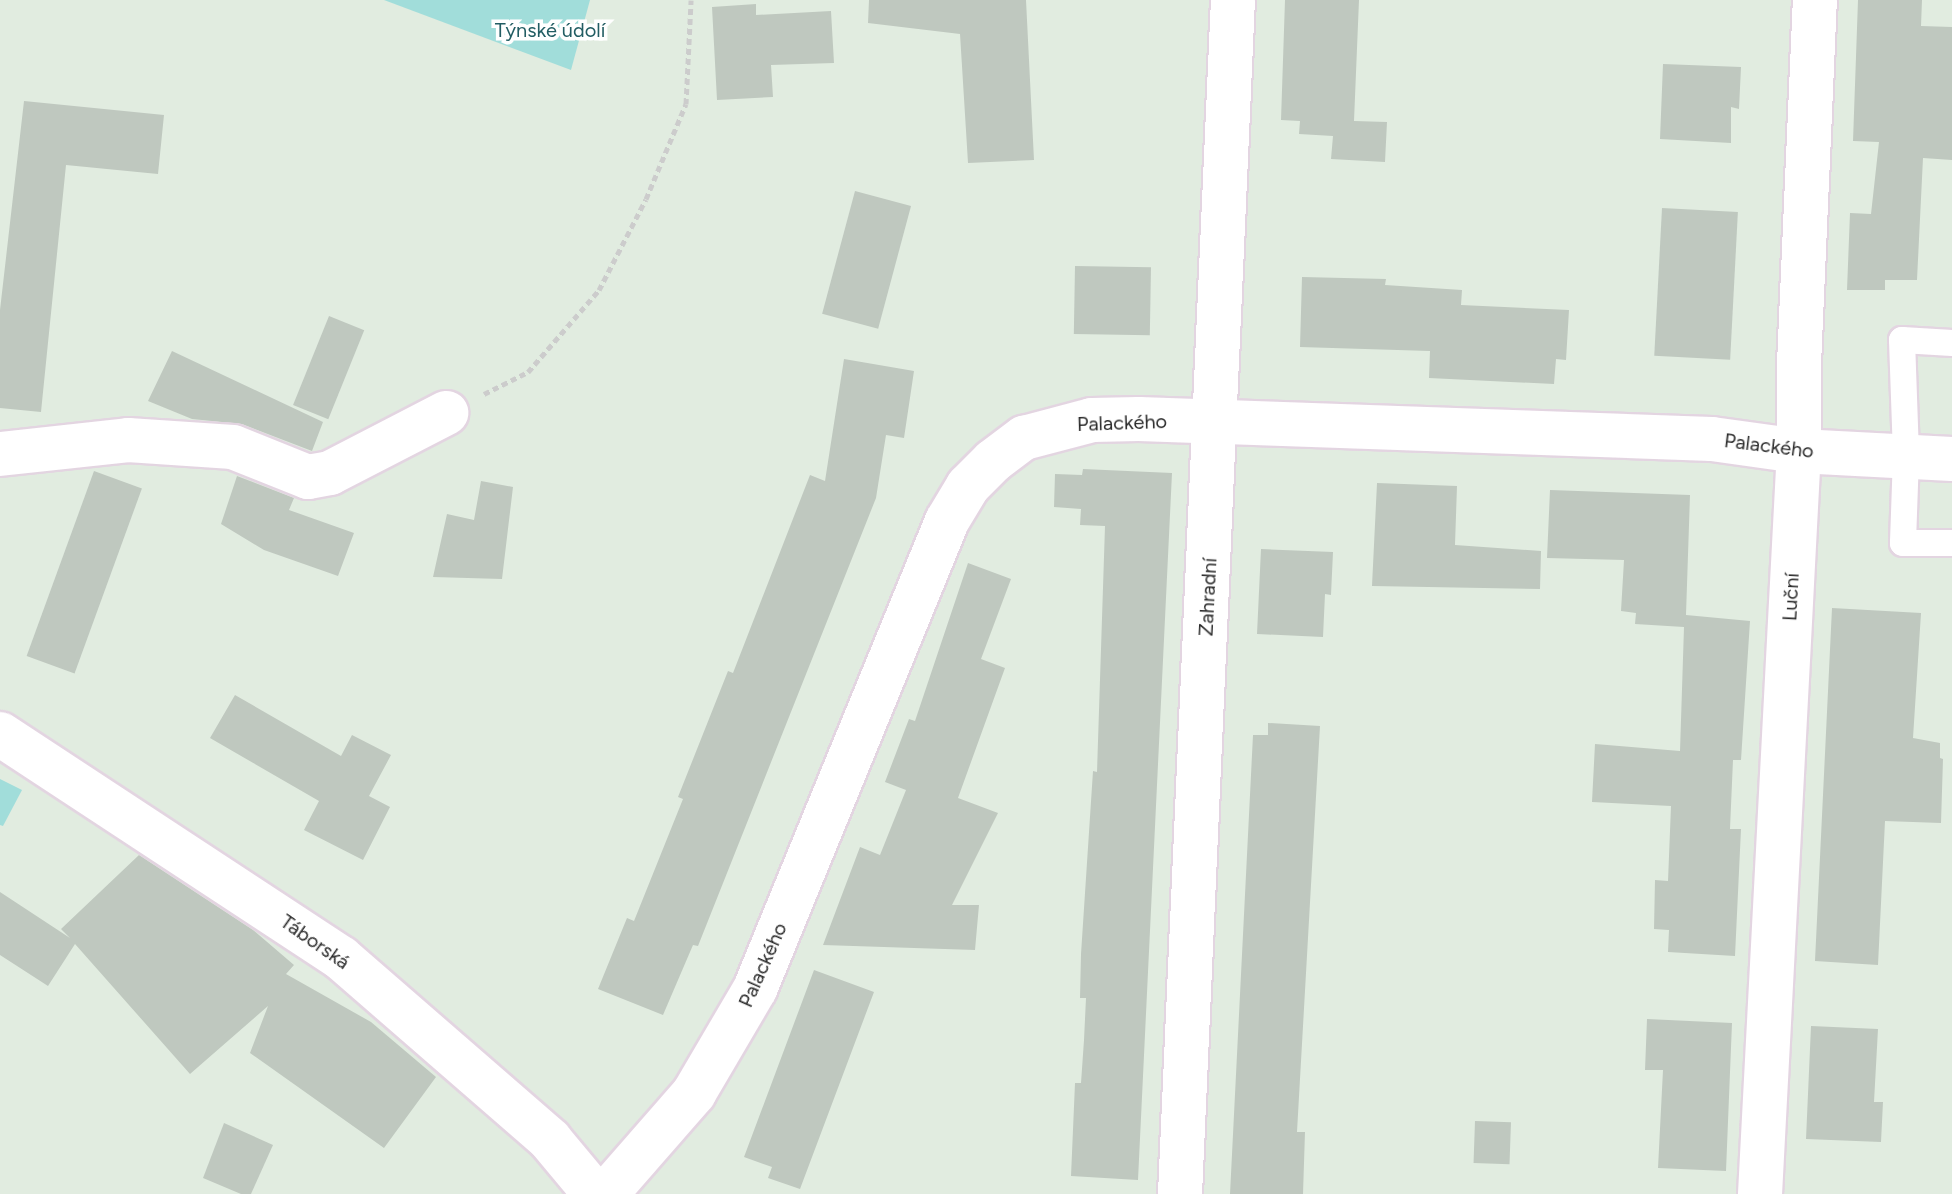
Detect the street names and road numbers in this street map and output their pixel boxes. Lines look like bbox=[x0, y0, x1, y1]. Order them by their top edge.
street label: Palackého bbox=[1077, 409, 1167, 437]
street label: Palackého bbox=[1723, 429, 1815, 463]
street label: Zahradní bbox=[1194, 557, 1222, 637]
street label: Luční bbox=[1778, 572, 1804, 622]
street label: Táborská bbox=[276, 909, 354, 975]
street label: Palackého bbox=[734, 919, 792, 1011]

